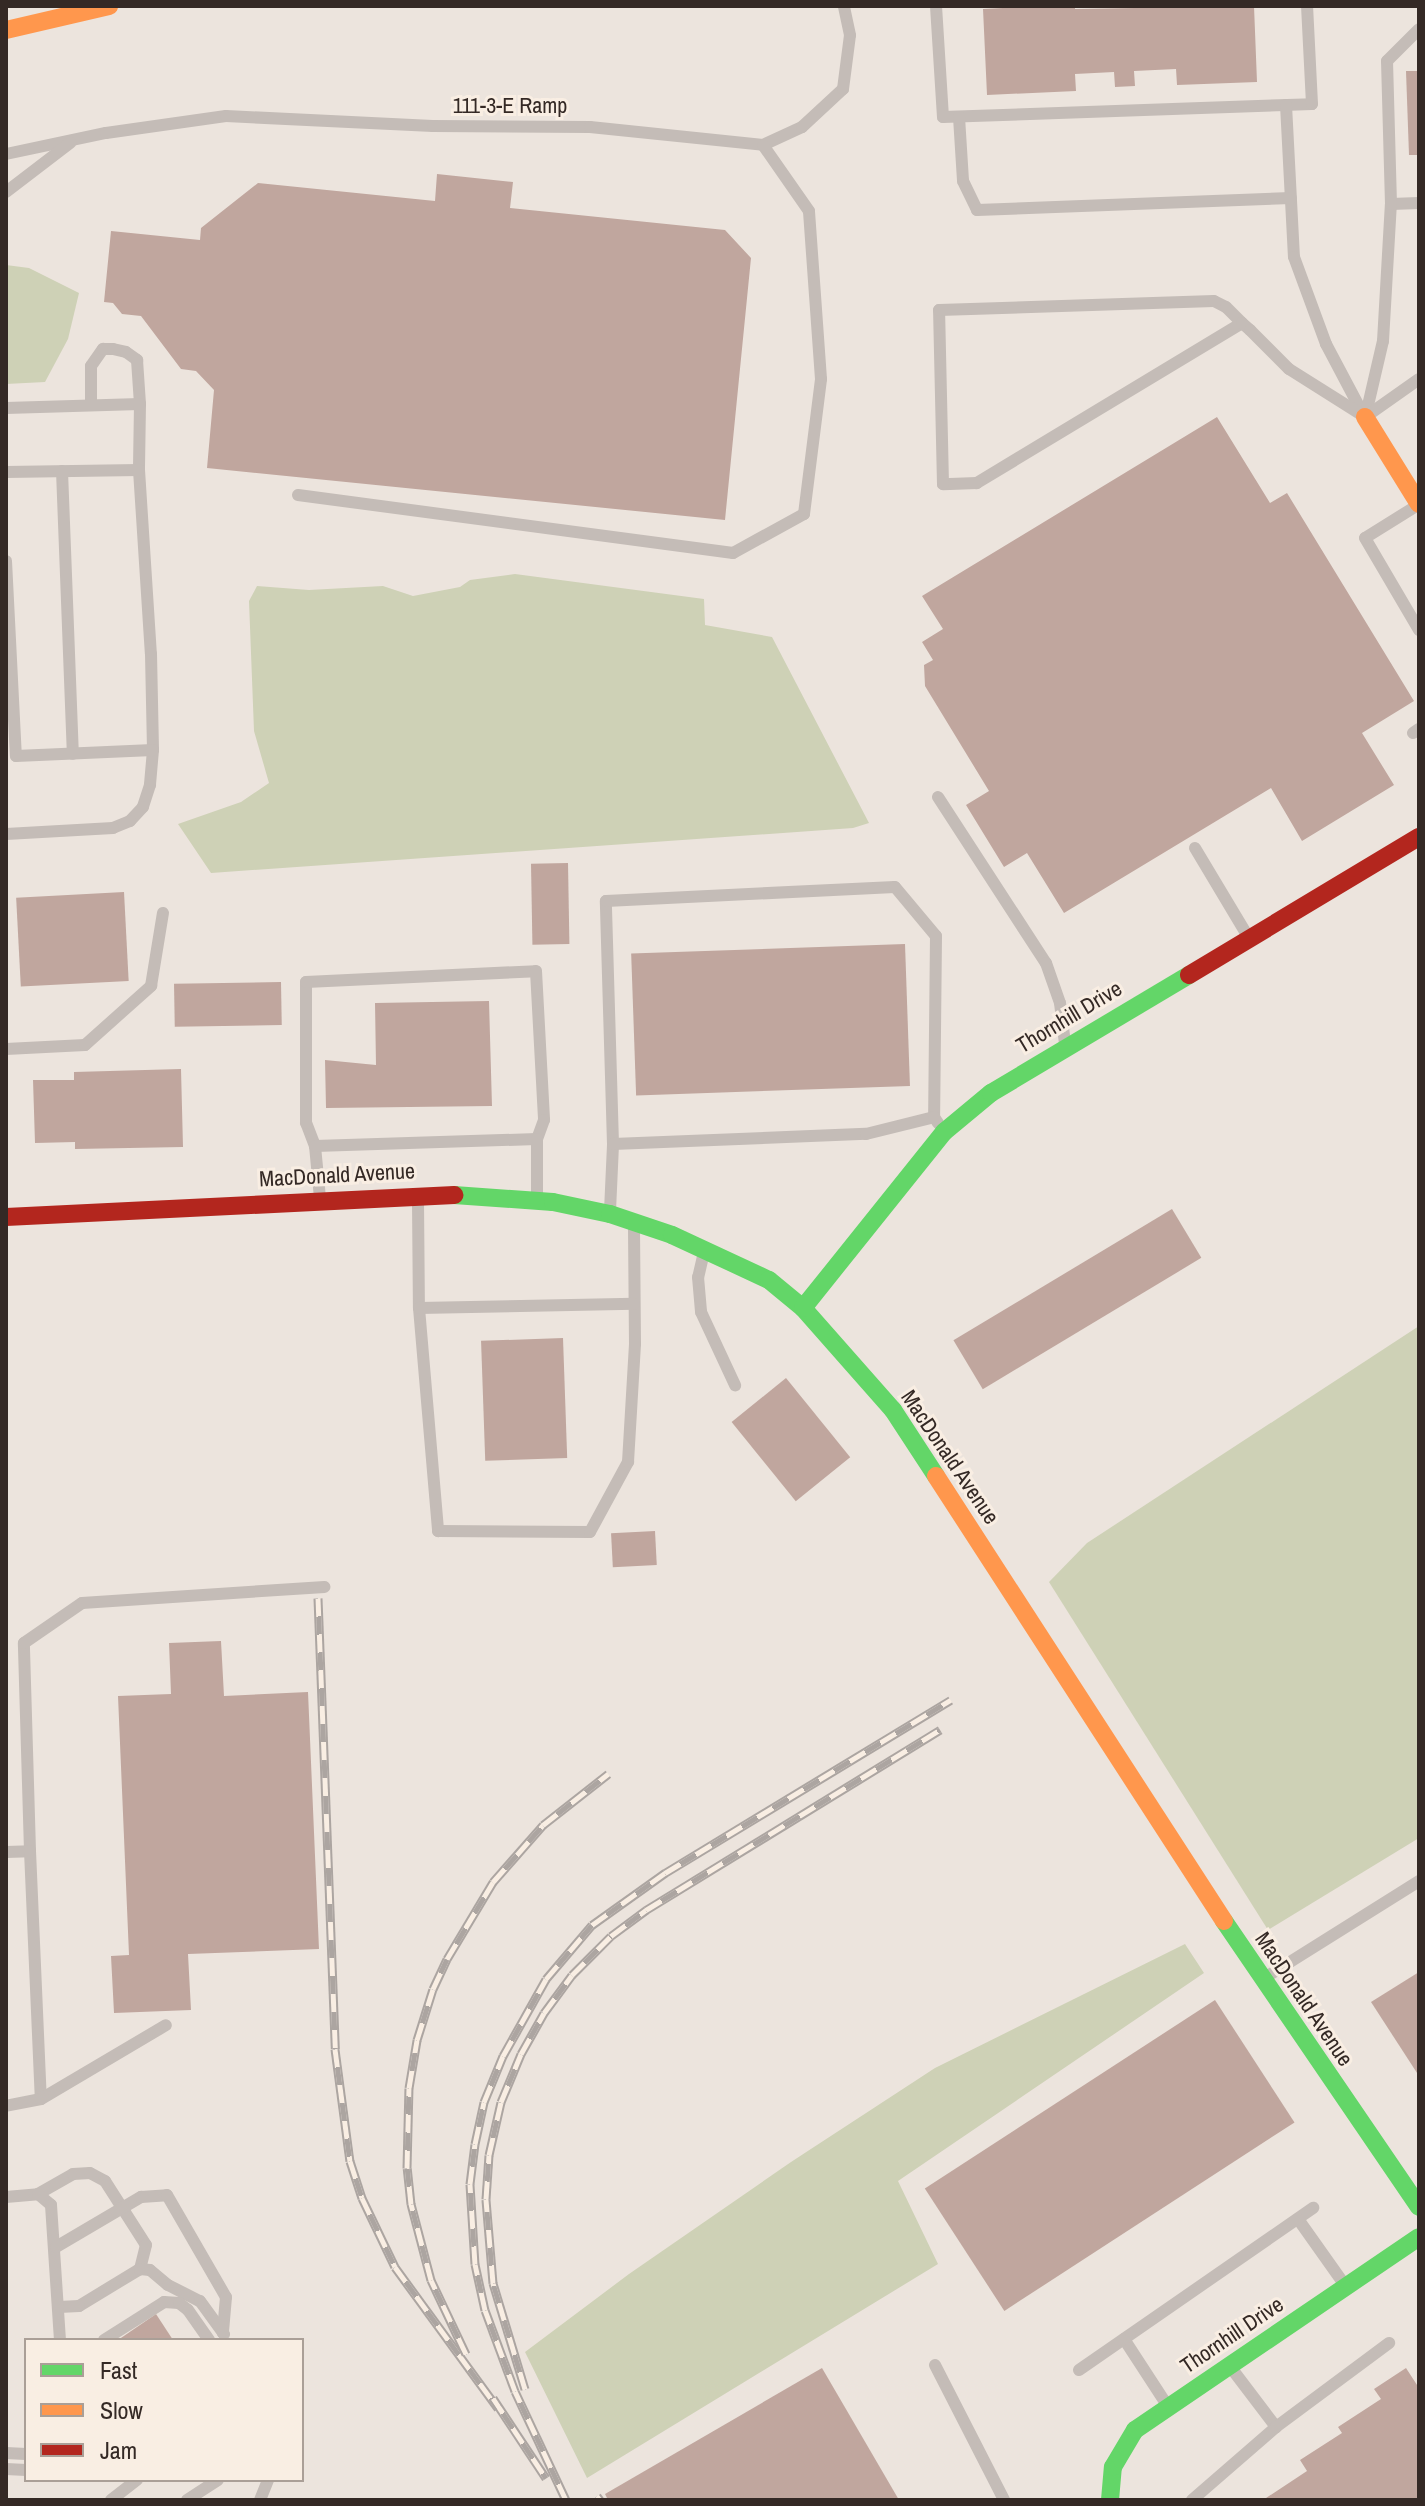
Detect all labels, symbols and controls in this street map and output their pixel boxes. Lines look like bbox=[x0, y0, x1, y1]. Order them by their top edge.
street label: 111-3-E Ramp bbox=[453, 93, 567, 119]
street label: Thornhill Drive bbox=[1012, 975, 1126, 1059]
street label: MacDonald Avenue bbox=[258, 1158, 416, 1192]
street label: MacDonald Avenue bbox=[895, 1384, 1005, 1530]
street label: MacDonald Avenue bbox=[1249, 1926, 1359, 2072]
street label: Thornhill Drive bbox=[1176, 2291, 1288, 2379]
legend bbox=[24, 2338, 304, 2482]
text: Fast bbox=[100, 2354, 137, 2386]
text: Slow bbox=[100, 2394, 143, 2426]
text: Jam bbox=[100, 2434, 137, 2466]

